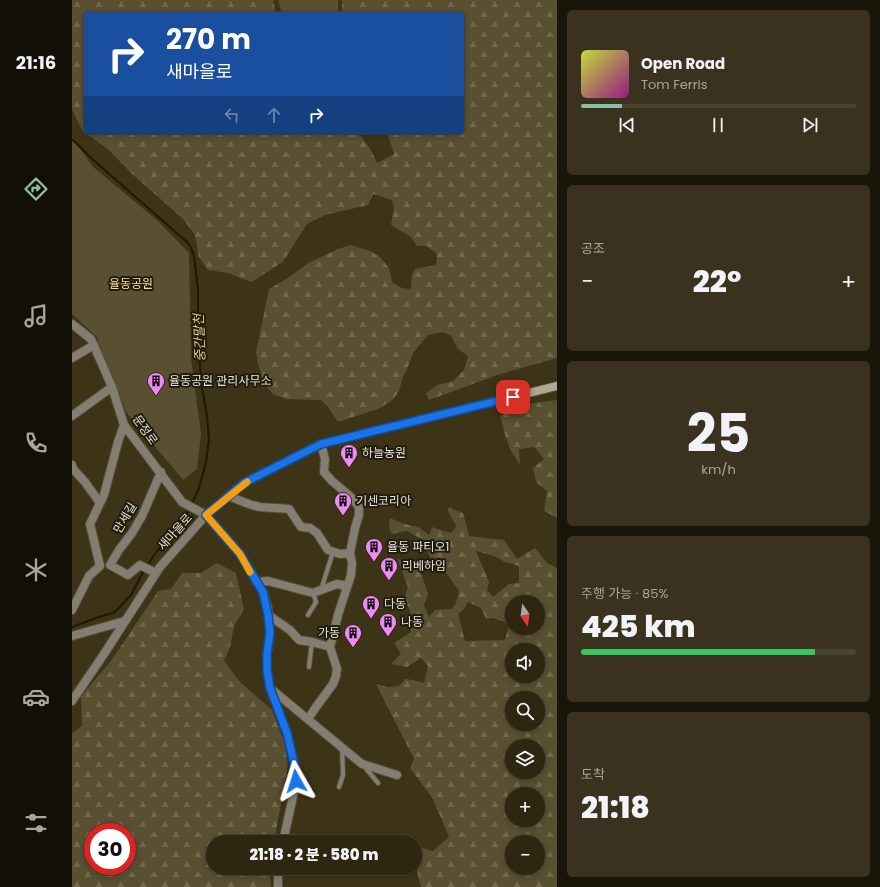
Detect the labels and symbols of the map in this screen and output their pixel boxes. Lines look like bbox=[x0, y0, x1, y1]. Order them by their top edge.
park label: 율동공원 bbox=[109, 275, 153, 292]
water label: 중간말천 bbox=[189, 313, 210, 362]
building icon: 율동공원 관리사무소 bbox=[146, 371, 166, 396]
place label: 율동공원 관리사무소 bbox=[169, 372, 272, 389]
pin bbox=[496, 380, 530, 414]
street label: 문정로 bbox=[129, 411, 162, 448]
building icon: 하늘농원 bbox=[339, 443, 359, 468]
place label: 하늘농원 bbox=[362, 444, 406, 461]
building icon: 기센코리아 bbox=[333, 491, 353, 516]
place label: 기센코리아 bbox=[356, 492, 411, 509]
street label: 만세길 bbox=[109, 499, 140, 536]
street label: 새마을로 bbox=[154, 510, 196, 554]
building icon: 율동 파티오1 bbox=[364, 537, 384, 562]
place label: 율동 파티오1 bbox=[387, 538, 449, 555]
building icon: 리베하임 bbox=[379, 556, 399, 581]
place label: 리베하임 bbox=[402, 557, 446, 574]
building icon: 다동 bbox=[361, 594, 381, 619]
place label: 다동 bbox=[384, 595, 406, 612]
north arrow bbox=[505, 595, 545, 635]
building icon: 나동 bbox=[378, 612, 398, 637]
place label: 나동 bbox=[401, 613, 423, 630]
building icon: 가동 bbox=[343, 623, 363, 648]
place label: 가동 bbox=[318, 624, 340, 641]
position arrow bbox=[275, 760, 317, 802]
speed limit sign: 30 bbox=[84, 823, 136, 875]

